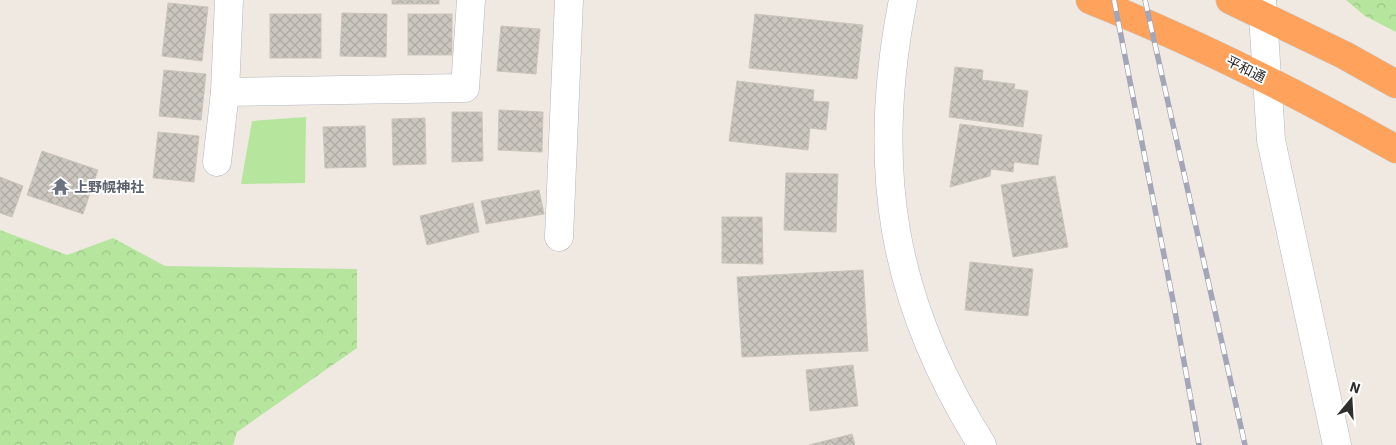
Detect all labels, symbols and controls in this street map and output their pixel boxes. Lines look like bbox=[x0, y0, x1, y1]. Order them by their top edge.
street label: 平和通 bbox=[1223, 52, 1269, 86]
temple icon: 上野幌神社 bbox=[50, 177, 70, 197]
place label: 上野幌神社 bbox=[74, 178, 144, 196]
north arrow bbox=[1326, 375, 1376, 425]
text: N bbox=[1347, 378, 1363, 398]

